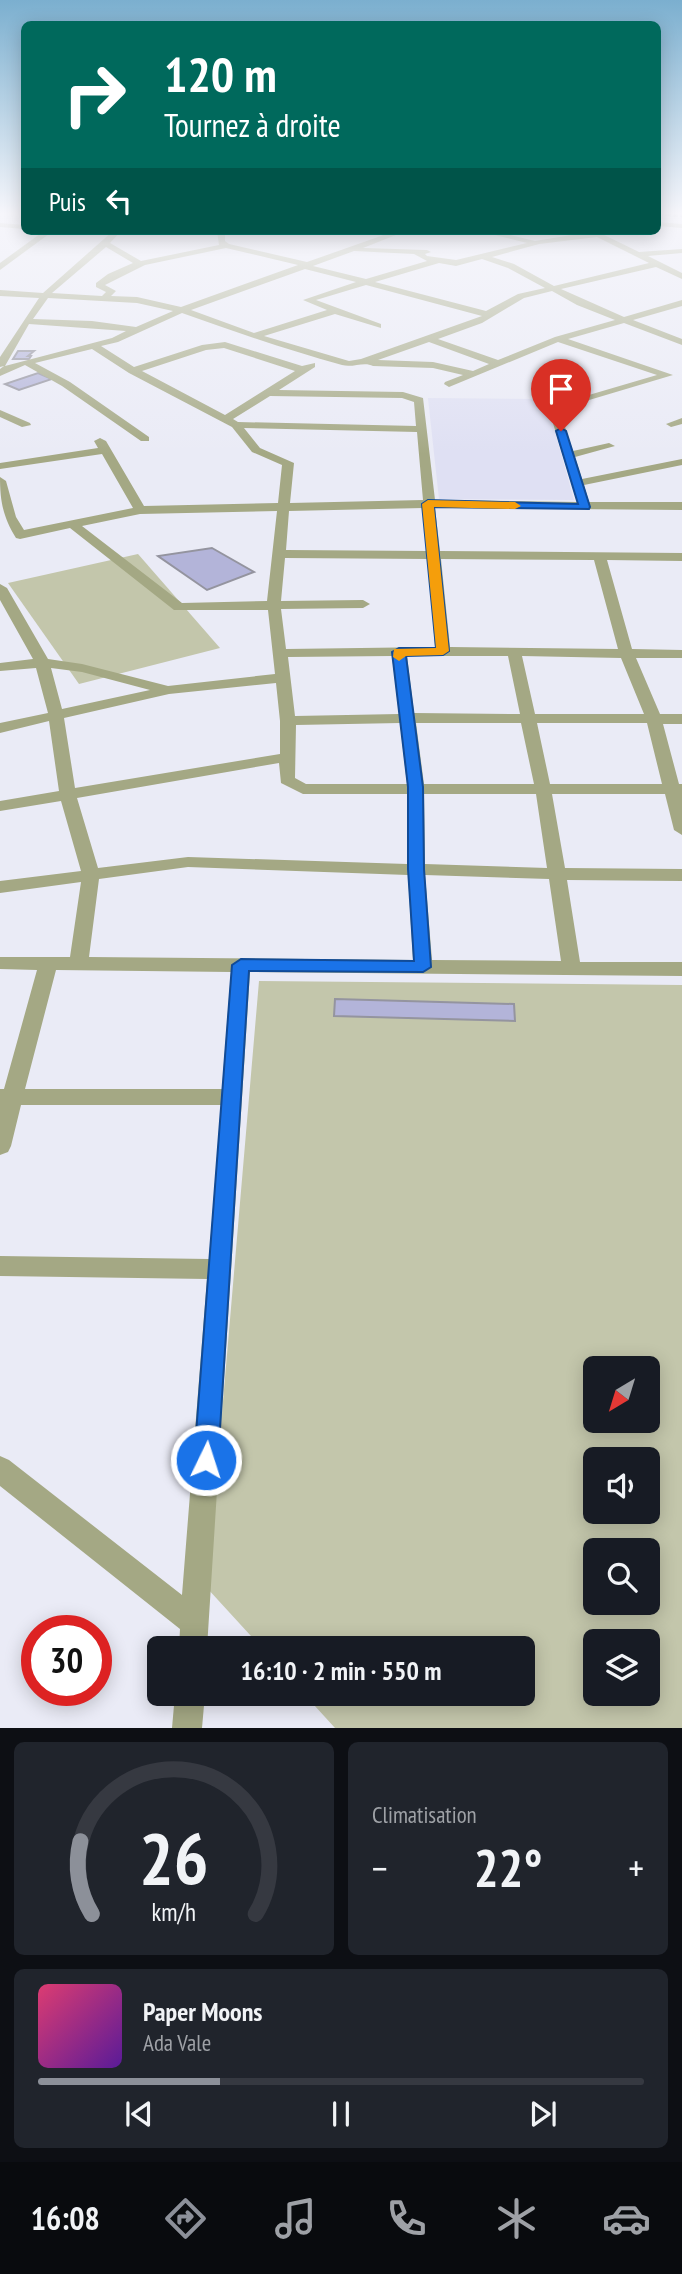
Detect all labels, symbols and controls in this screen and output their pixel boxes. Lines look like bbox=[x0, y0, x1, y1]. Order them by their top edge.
text: 120 m bbox=[164, 42, 277, 106]
icon: right bbox=[49, 49, 140, 140]
text: Tournez à droite bbox=[164, 104, 341, 146]
icon: left bbox=[100, 182, 138, 220]
text: Puis bbox=[49, 185, 86, 218]
pin bbox=[531, 359, 591, 431]
icon: arrive bbox=[542, 370, 580, 408]
north arrow bbox=[583, 1356, 660, 1433]
map controls bbox=[583, 1356, 660, 1706]
position arrow bbox=[169, 1423, 243, 1497]
button: sound bbox=[583, 1447, 660, 1524]
button: search bbox=[583, 1538, 660, 1615]
speed limit sign: 30 bbox=[21, 1615, 112, 1706]
button: layers bbox=[583, 1629, 660, 1706]
text: 16:10 · 2 min · 550 m bbox=[241, 1654, 441, 1687]
text: Climatisation bbox=[372, 1800, 477, 1829]
text: 26 bbox=[139, 1811, 209, 1905]
text: 22° bbox=[474, 1834, 542, 1901]
text: − bbox=[372, 1843, 388, 1892]
text: + bbox=[628, 1843, 644, 1892]
text: km/h bbox=[152, 1896, 196, 1928]
text: Paper Moons bbox=[143, 1995, 262, 2028]
text: Ada Vale bbox=[143, 2028, 211, 2057]
icon: previous bbox=[120, 2095, 158, 2133]
icon: pause bbox=[322, 2095, 360, 2133]
icon: next bbox=[524, 2095, 562, 2133]
icon: directions bbox=[161, 2194, 210, 2243]
icon: music bbox=[271, 2194, 320, 2243]
icon: phone bbox=[382, 2194, 431, 2243]
icon: climate bbox=[492, 2194, 541, 2243]
icon: car bbox=[602, 2194, 651, 2243]
text: 16:08 bbox=[31, 2197, 100, 2239]

